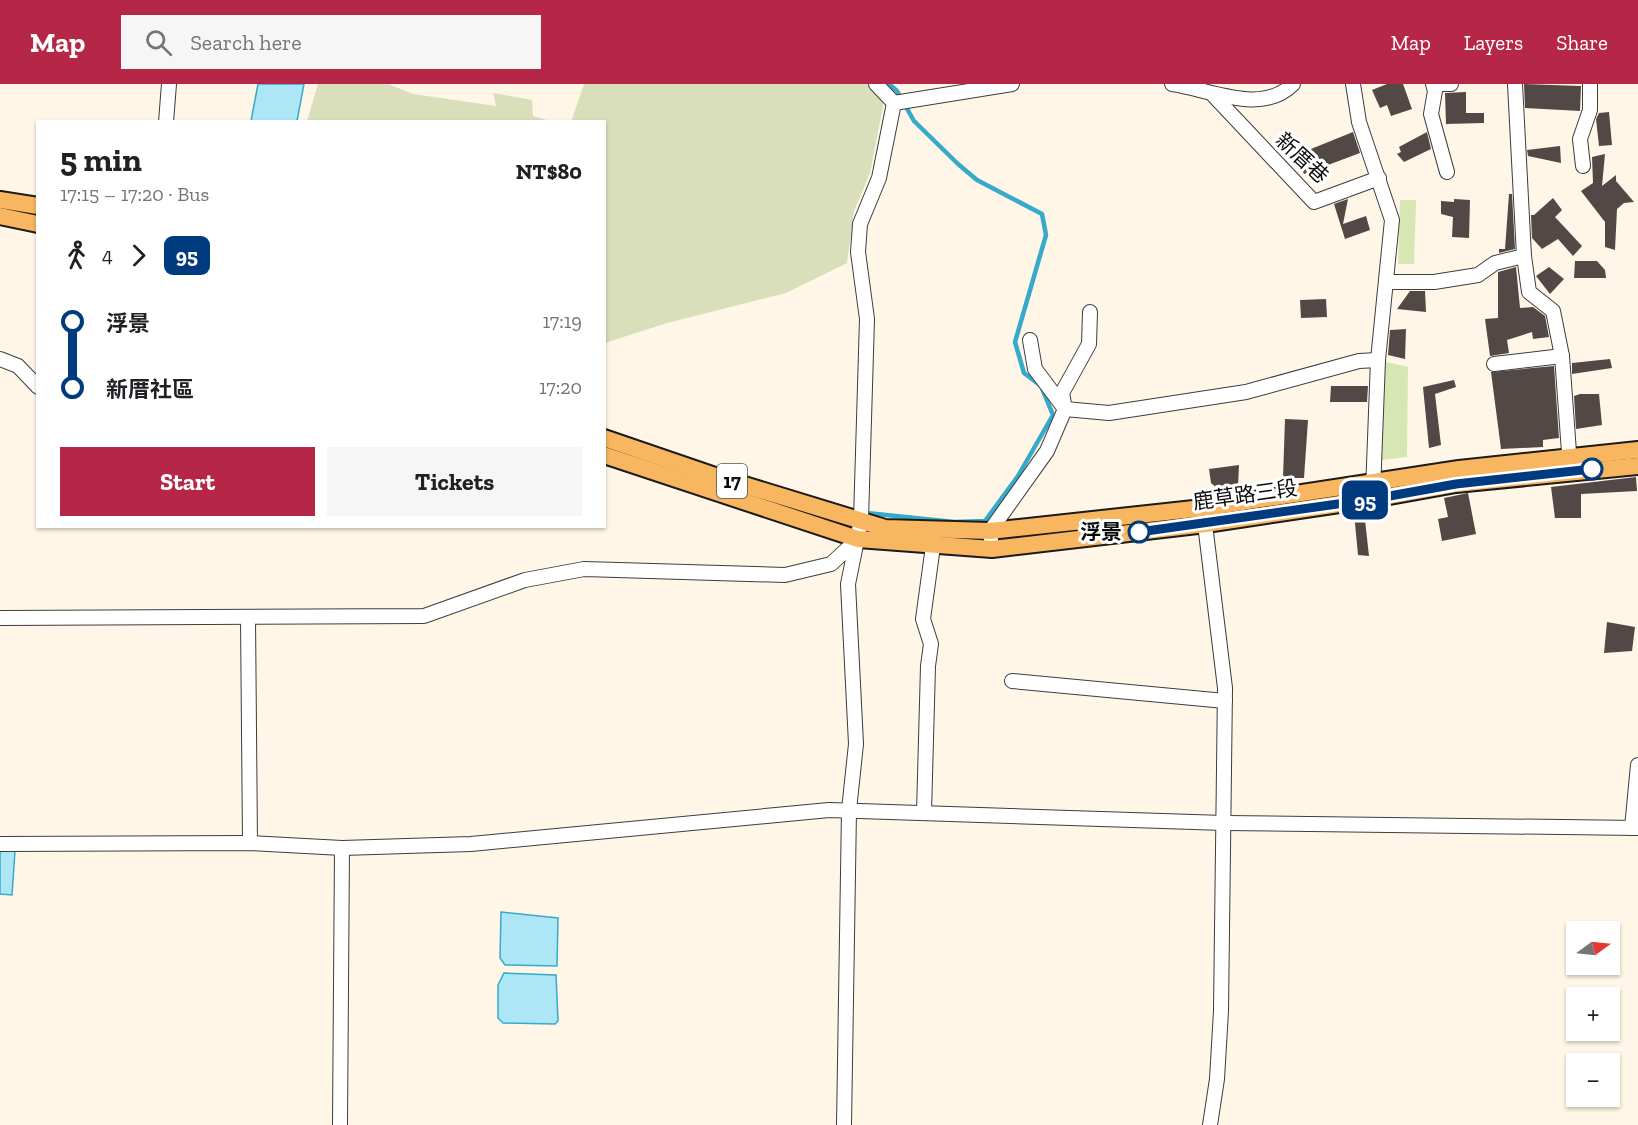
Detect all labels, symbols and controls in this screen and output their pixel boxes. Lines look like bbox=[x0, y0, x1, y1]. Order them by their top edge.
search box bbox=[121, 15, 541, 69]
text: Map bbox=[30, 26, 85, 59]
icon: search bbox=[142, 26, 175, 59]
text: Search here bbox=[190, 29, 302, 56]
text: Map bbox=[1391, 30, 1431, 55]
text: Layers bbox=[1464, 30, 1523, 55]
text: Share bbox=[1556, 30, 1608, 55]
street label: 新厝巷 bbox=[1271, 127, 1334, 188]
text: 5 min bbox=[60, 140, 142, 179]
text: NT$80 bbox=[516, 158, 582, 185]
text: 17:15 – 17:20 · Bus bbox=[60, 182, 209, 206]
icon: walk bbox=[60, 239, 93, 272]
icon: forward bbox=[122, 239, 155, 272]
text: 4 bbox=[102, 243, 113, 267]
text: 95 bbox=[176, 243, 198, 268]
text: 17:19 bbox=[542, 309, 582, 333]
text: 浮景 bbox=[106, 310, 150, 337]
text: 17:20 bbox=[539, 375, 582, 399]
text: 新厝社區 bbox=[106, 376, 194, 403]
button: Start bbox=[60, 447, 315, 516]
button: Tickets bbox=[327, 447, 582, 516]
unlabelled marker bbox=[1581, 458, 1603, 480]
road number: 17 bbox=[717, 464, 747, 498]
street label: 鹿草路三段 bbox=[1191, 475, 1299, 514]
line badge: 95 bbox=[1338, 480, 1392, 520]
text: 95 bbox=[1354, 488, 1376, 513]
place label: 浮景 bbox=[1080, 519, 1122, 544]
marker: 浮景 bbox=[1128, 521, 1150, 543]
north arrow bbox=[1566, 921, 1620, 975]
map controls bbox=[1566, 921, 1620, 1107]
button: + bbox=[1566, 987, 1620, 1041]
button: − bbox=[1566, 1053, 1620, 1107]

